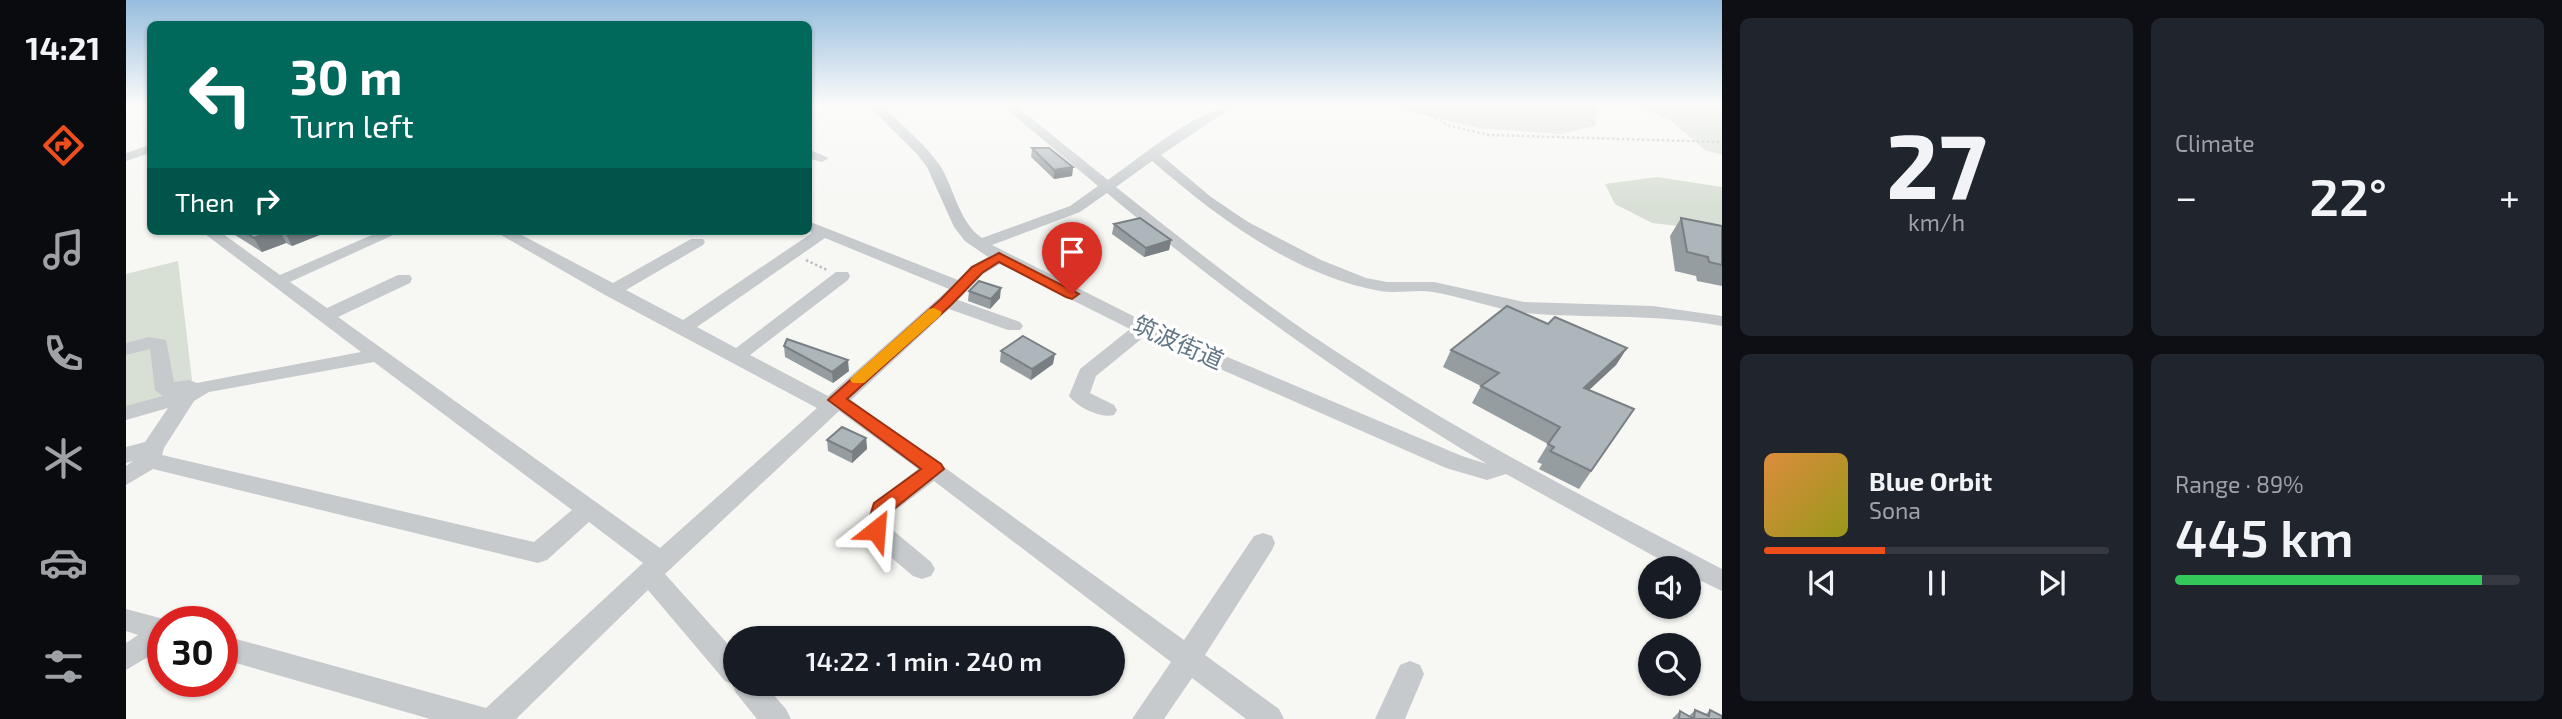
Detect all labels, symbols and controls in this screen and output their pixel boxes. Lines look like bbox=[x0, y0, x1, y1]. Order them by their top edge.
text: 14:21 bbox=[26, 28, 100, 66]
text: 30 m bbox=[290, 46, 402, 105]
icon: left bbox=[175, 49, 266, 140]
text: Turn left bbox=[290, 106, 414, 144]
text: 27 bbox=[1886, 108, 1987, 217]
icon: directions bbox=[39, 121, 88, 170]
text: Climate bbox=[2175, 129, 2255, 157]
text: 22° bbox=[2309, 164, 2387, 226]
text: − bbox=[2175, 173, 2197, 219]
text: + bbox=[2499, 173, 2520, 219]
icon: right bbox=[248, 182, 286, 220]
text: Then bbox=[175, 186, 234, 217]
text: km/h bbox=[1908, 208, 1965, 236]
pin bbox=[1042, 222, 1102, 294]
icon: music bbox=[39, 225, 88, 274]
icon: arrive bbox=[1053, 233, 1091, 271]
street label: 筑波街道 bbox=[1129, 309, 1228, 374]
icon: phone bbox=[39, 329, 88, 378]
icon: climate bbox=[39, 434, 88, 483]
text: Blue Orbit bbox=[1869, 465, 1992, 496]
text: Range · 89% bbox=[2175, 470, 2304, 498]
position arrow bbox=[839, 493, 913, 567]
text: Sona bbox=[1869, 496, 1921, 524]
text: 445 km bbox=[2175, 505, 2354, 567]
icon: car bbox=[39, 538, 88, 587]
map controls bbox=[1638, 556, 1701, 696]
button: sound bbox=[1638, 556, 1701, 619]
icon: previous bbox=[1803, 564, 1841, 602]
icon: pause bbox=[1918, 564, 1956, 602]
icon: next bbox=[2033, 564, 2071, 602]
speed limit sign: 30 bbox=[147, 606, 238, 697]
button: search bbox=[1638, 633, 1701, 696]
icon: filters bbox=[39, 642, 88, 691]
text: 14:22 · 1 min · 240 m bbox=[806, 645, 1042, 676]

